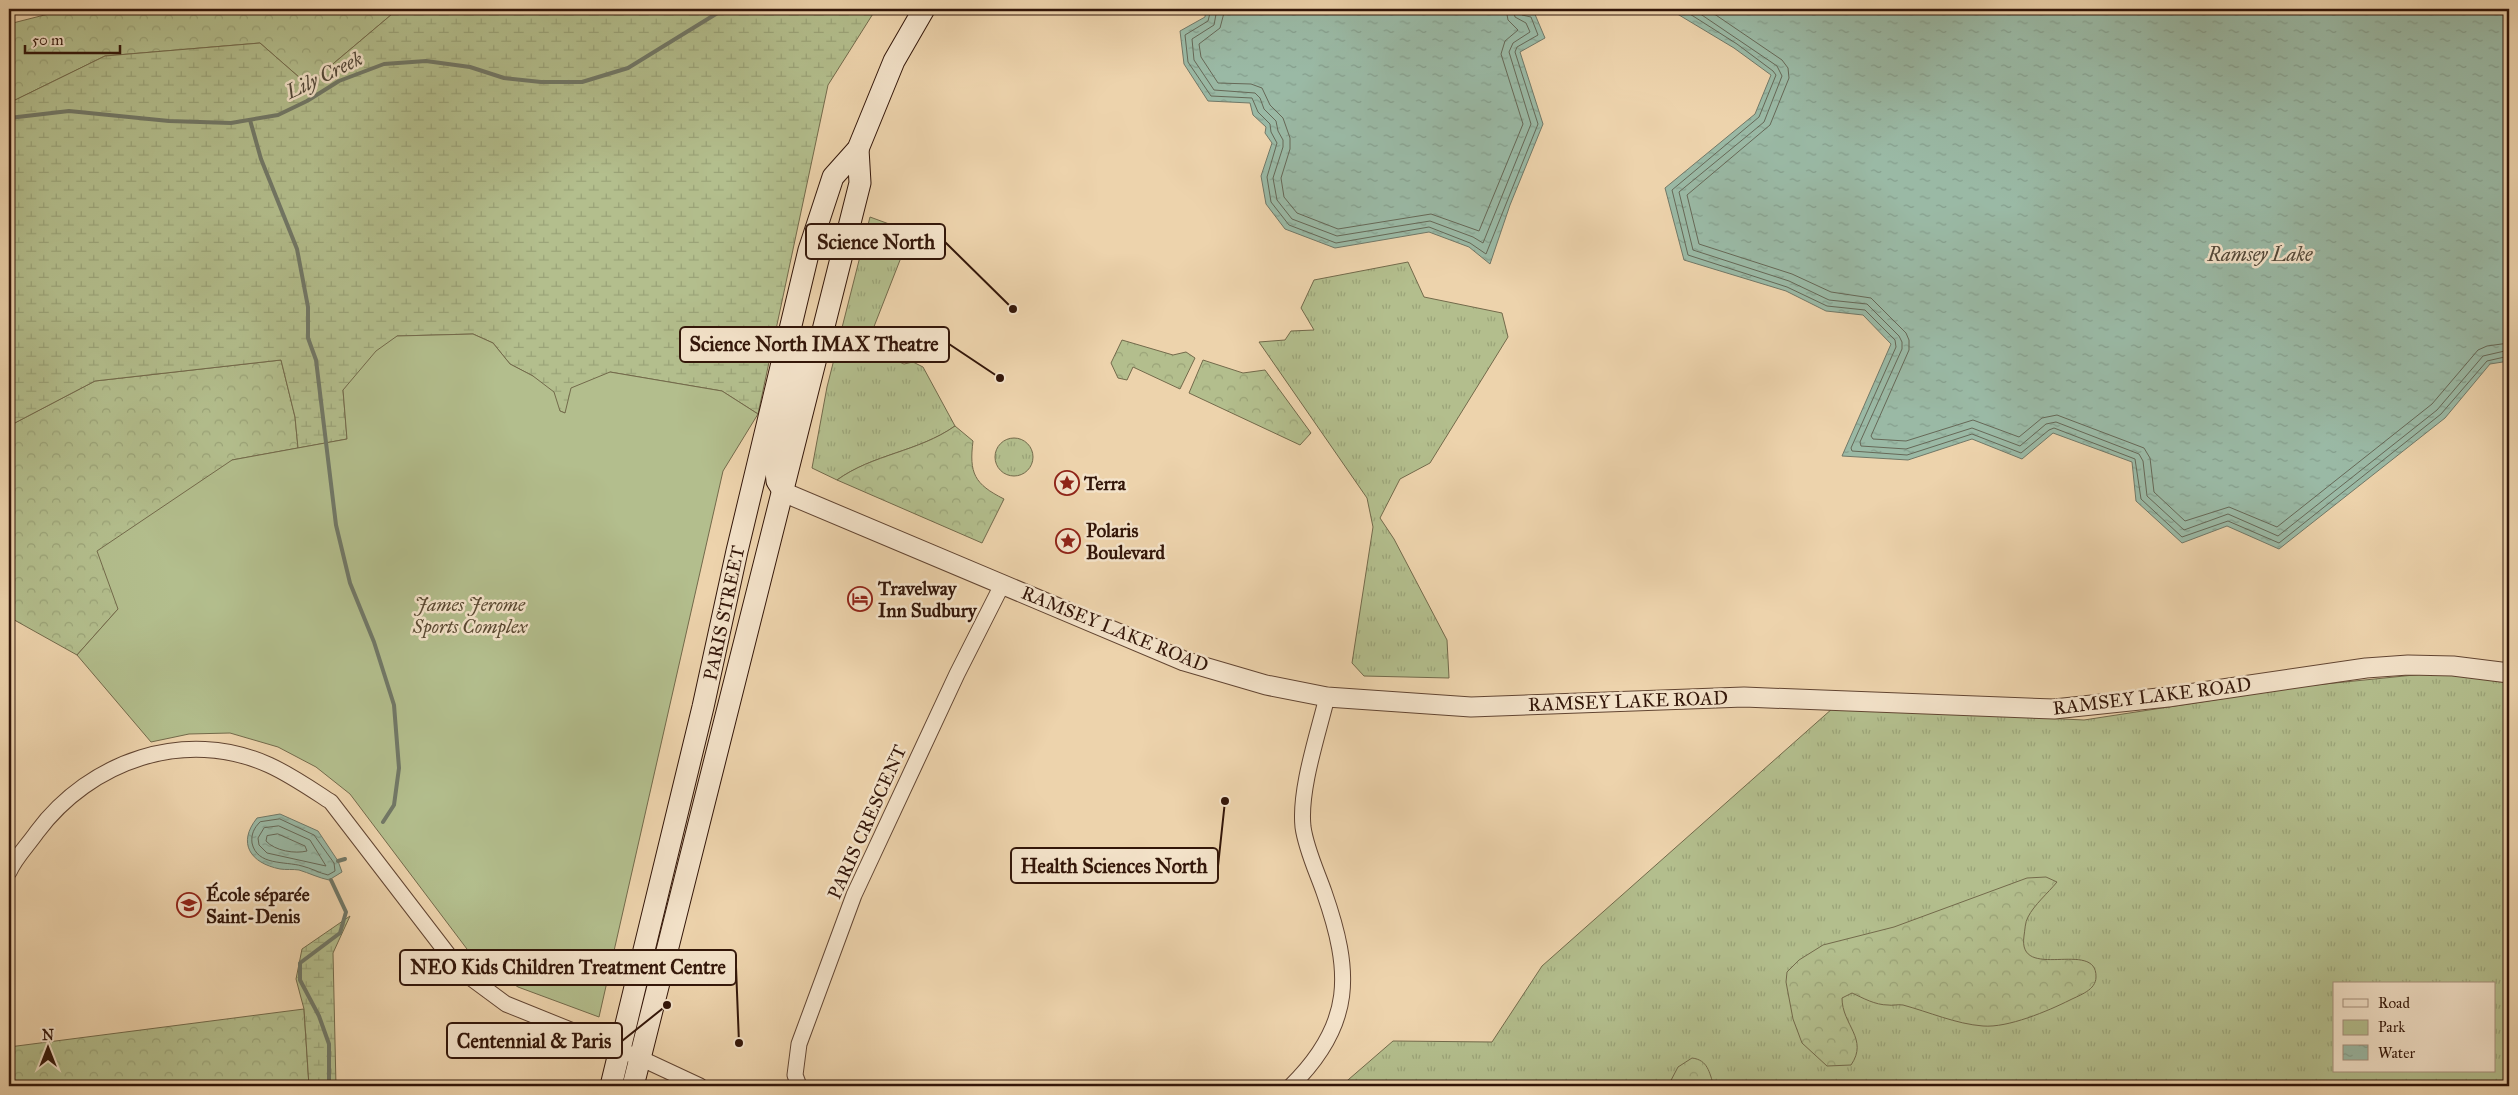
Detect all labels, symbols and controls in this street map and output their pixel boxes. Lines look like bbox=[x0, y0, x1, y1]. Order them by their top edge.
scale bar bbox=[25, 22, 120, 54]
text: 50 m bbox=[32, 31, 64, 49]
water label: Lily Creek bbox=[281, 46, 366, 104]
callout: Science North bbox=[806, 224, 945, 259]
text: Science North bbox=[817, 230, 936, 254]
water label: Ramsey Lake bbox=[2207, 242, 2313, 266]
callout: Science North IMAX Theatre bbox=[680, 327, 949, 362]
text: Science North IMAX Theatre bbox=[689, 332, 939, 356]
place icon: Terra bbox=[1054, 470, 1080, 496]
place label: Terra bbox=[1083, 472, 1127, 495]
place label: Polaris Boulevard bbox=[1086, 519, 1165, 564]
place icon: Polaris Boulevard bbox=[1055, 528, 1081, 554]
street label: PARIS STREET bbox=[698, 543, 750, 683]
place label: Travelway Inn Sudbury bbox=[877, 577, 978, 623]
street label: RAMSEY LAKE ROAD bbox=[1018, 581, 1212, 677]
hotel icon: Travelway Inn Sudbury bbox=[847, 586, 873, 612]
park label: James Jerome Sports Complex bbox=[412, 593, 528, 639]
street label: RAMSEY LAKE ROAD bbox=[2051, 672, 2253, 720]
street label: RAMSEY LAKE ROAD bbox=[1528, 686, 1728, 716]
street label: PARIS CRESCENT bbox=[823, 741, 911, 903]
callout: Health Sciences North bbox=[1011, 848, 1218, 883]
text: Health Sciences North bbox=[1020, 854, 1208, 878]
place label: École séparée Saint-Denis bbox=[206, 881, 310, 928]
school or university icon: École séparée Saint-Denis bbox=[176, 892, 202, 918]
callout: NEO Kids Children Treatment Centre bbox=[400, 950, 736, 985]
text: NEO Kids Children Treatment Centre bbox=[410, 955, 726, 979]
legend bbox=[2333, 982, 2496, 1072]
text: Road bbox=[2378, 994, 2410, 1012]
text: Park bbox=[2378, 1018, 2405, 1036]
north arrow bbox=[22, 1022, 72, 1072]
callout: Centennial & Paris bbox=[447, 1023, 622, 1058]
text: N bbox=[42, 1027, 54, 1044]
text: Centennial & Paris bbox=[457, 1029, 612, 1053]
text: Water bbox=[2378, 1044, 2415, 1062]

